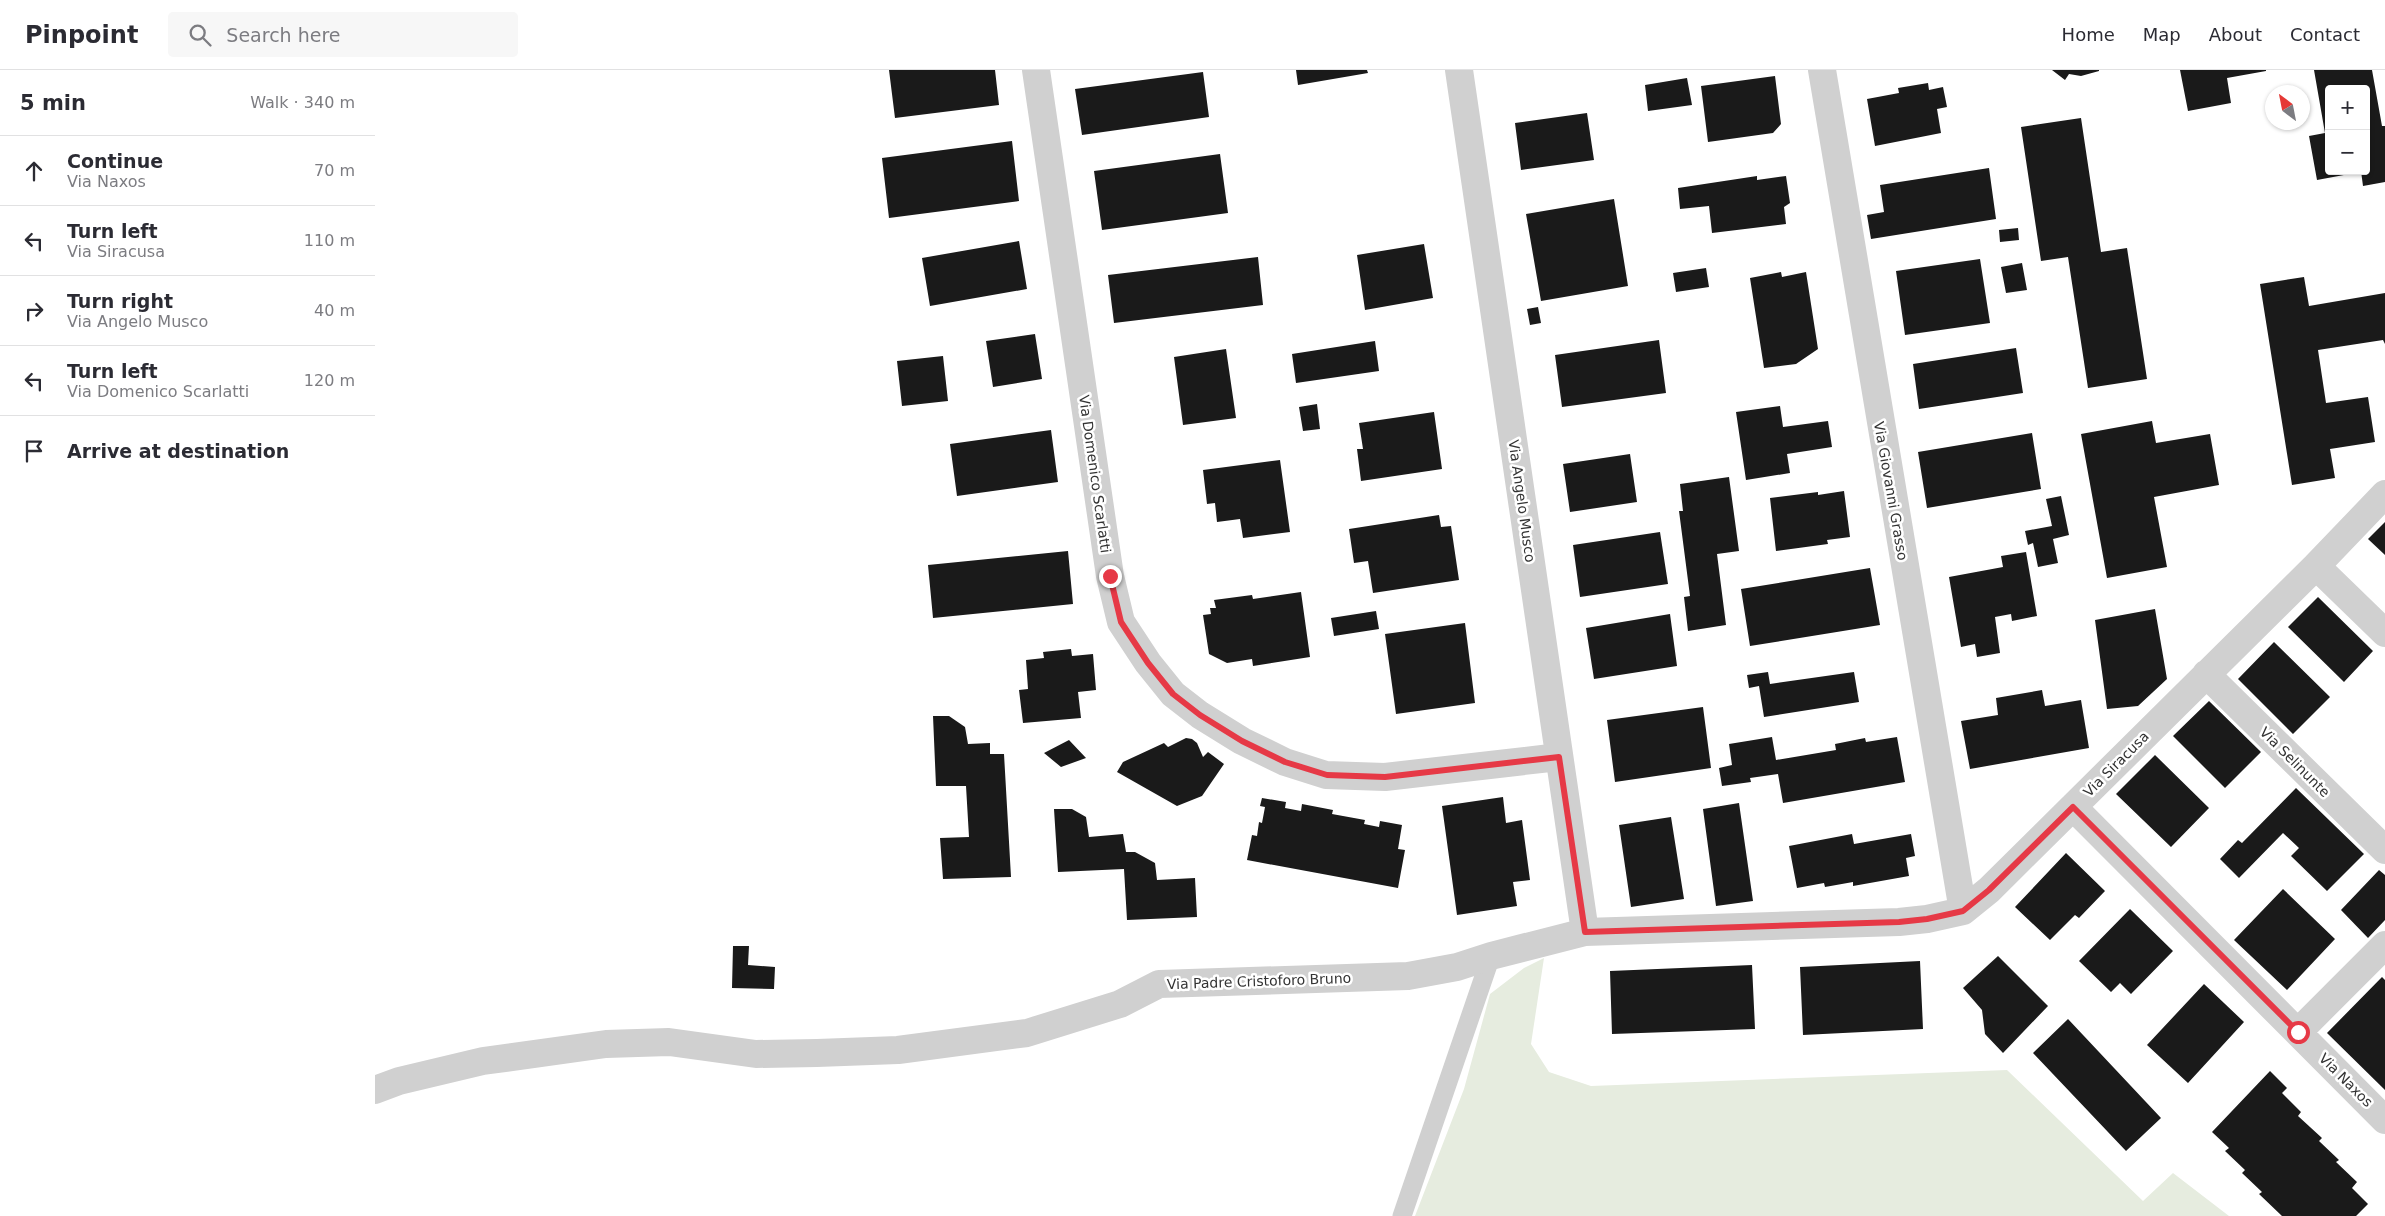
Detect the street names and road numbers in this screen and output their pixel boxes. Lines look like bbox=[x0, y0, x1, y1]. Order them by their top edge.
street label: Via Domenico Scarlatti bbox=[1076, 394, 1114, 554]
street label: Via Giovanni Grasso bbox=[1871, 420, 1911, 562]
street label: Via Angelo Musco bbox=[1505, 439, 1539, 563]
street label: Via Selinunte bbox=[2257, 724, 2333, 800]
street label: Via Siracusa bbox=[2080, 728, 2152, 800]
street label: Via Padre Cristoforo Bruno bbox=[1167, 970, 1351, 992]
street label: Via Naxos bbox=[2316, 1050, 2376, 1110]

